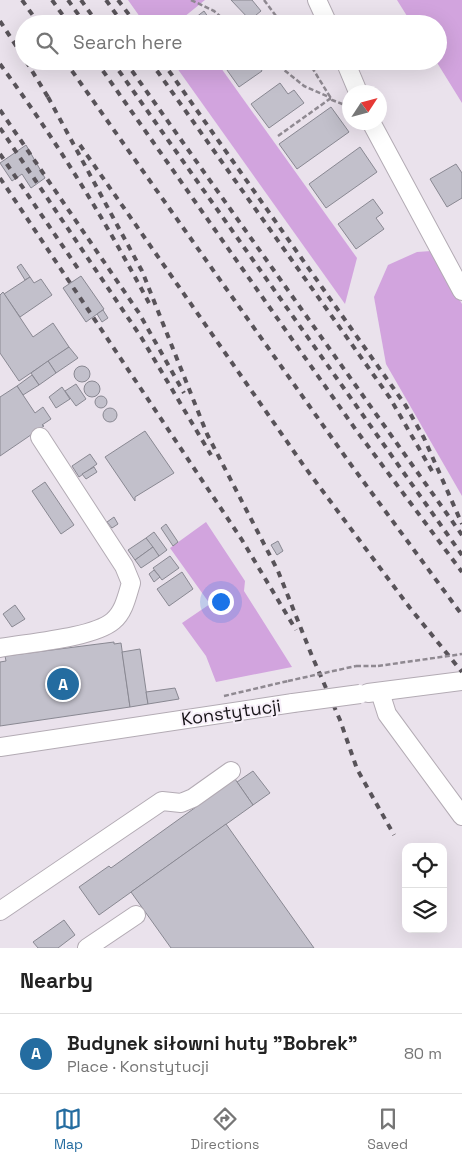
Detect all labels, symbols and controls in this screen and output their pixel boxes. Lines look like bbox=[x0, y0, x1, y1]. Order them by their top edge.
search box bbox=[15, 15, 447, 70]
icon: search bbox=[33, 29, 61, 57]
text: Search here bbox=[73, 30, 183, 55]
north arrow bbox=[342, 85, 387, 130]
your location bbox=[208, 589, 234, 615]
pin: A bbox=[47, 665, 79, 703]
street label: Konstytucji bbox=[180, 694, 282, 730]
map controls bbox=[402, 843, 447, 933]
button: locate bbox=[402, 843, 447, 888]
button: layers bbox=[402, 888, 447, 933]
text: Nearby bbox=[20, 967, 93, 994]
text: Budynek siłowni huty "Bobrek" bbox=[67, 1031, 358, 1056]
text: A bbox=[31, 1043, 41, 1064]
text: 80 m bbox=[404, 1043, 442, 1064]
text: Place · Konstytucji bbox=[67, 1056, 209, 1077]
tab: Map bbox=[54, 1105, 83, 1153]
tab: Directions bbox=[191, 1105, 259, 1153]
tab: Saved bbox=[367, 1105, 408, 1153]

